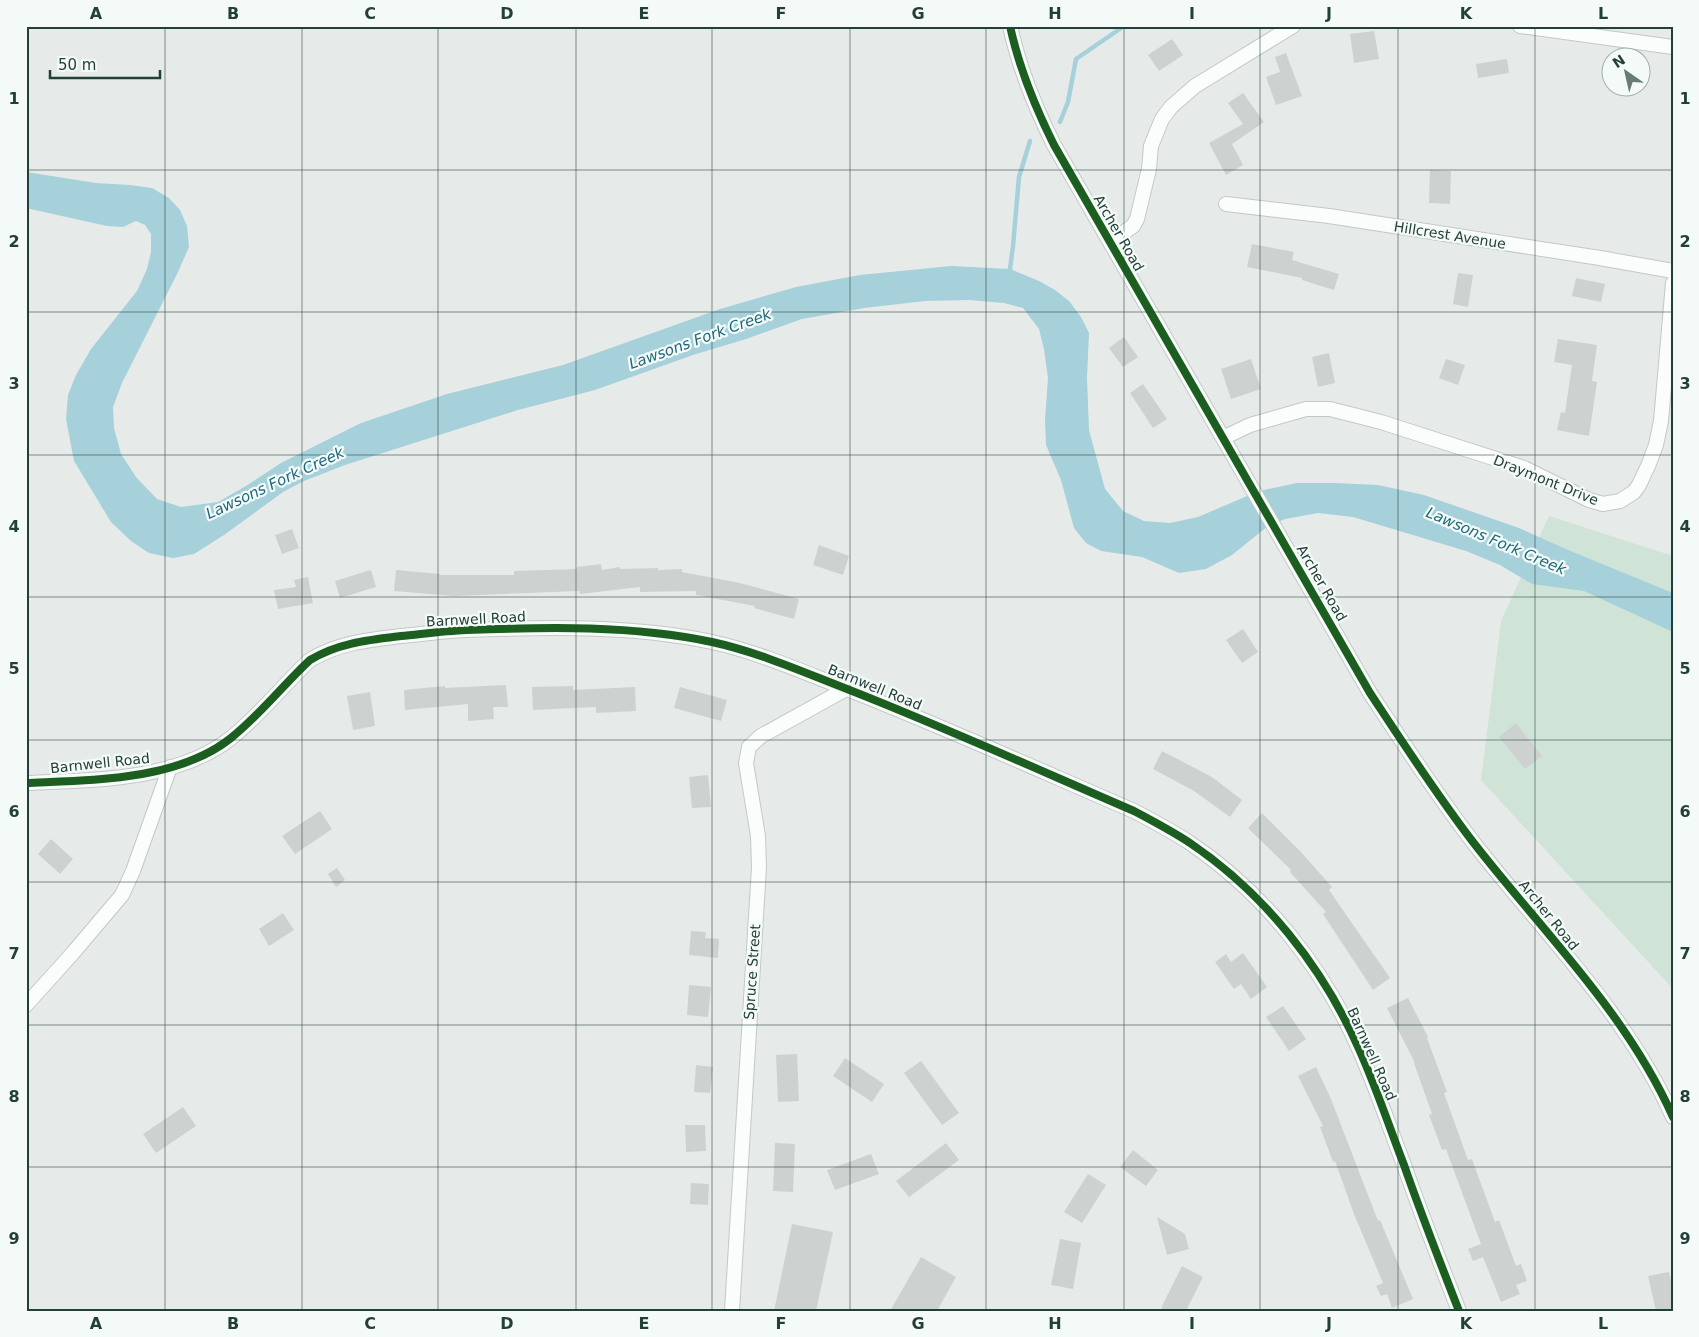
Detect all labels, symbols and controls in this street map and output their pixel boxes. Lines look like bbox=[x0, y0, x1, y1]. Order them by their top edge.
text: A bbox=[90, 4, 103, 23]
text: B bbox=[227, 4, 239, 23]
text: C bbox=[364, 4, 376, 23]
text: D bbox=[500, 4, 514, 23]
text: E bbox=[639, 4, 649, 23]
text: F bbox=[776, 4, 786, 23]
text: G bbox=[911, 4, 925, 23]
text: H bbox=[1048, 4, 1062, 23]
text: I bbox=[1189, 4, 1195, 23]
text: J bbox=[1325, 4, 1332, 23]
text: K bbox=[1460, 4, 1473, 23]
text: L bbox=[1598, 4, 1608, 23]
scale bar bbox=[50, 48, 160, 80]
north arrow bbox=[1602, 48, 1652, 98]
text: N bbox=[1609, 51, 1628, 71]
text: 50 m bbox=[58, 56, 96, 74]
text: 1 bbox=[8, 89, 20, 108]
text: 1 bbox=[1679, 89, 1691, 108]
street label: Archer Road bbox=[1091, 192, 1147, 274]
street label: Hillcrest Avenue bbox=[1393, 218, 1507, 252]
text: 2 bbox=[8, 232, 20, 251]
text: 2 bbox=[1679, 232, 1691, 251]
water label: Lawsons Fork Creek bbox=[626, 304, 775, 373]
text: 3 bbox=[8, 374, 20, 393]
text: 3 bbox=[1679, 374, 1691, 393]
water label: Lawsons Fork Creek bbox=[203, 443, 348, 523]
street label: Draymont Drive bbox=[1491, 452, 1601, 508]
water label: Lawsons Fork Creek bbox=[1423, 503, 1570, 579]
text: 4 bbox=[8, 517, 20, 536]
text: 4 bbox=[1679, 517, 1691, 536]
street label: Archer Road bbox=[1294, 542, 1350, 624]
street label: Barnwell Road bbox=[426, 608, 526, 630]
text: 5 bbox=[8, 659, 20, 678]
text: 5 bbox=[1679, 659, 1691, 678]
street label: Barnwell Road bbox=[826, 661, 924, 713]
street label: Barnwell Road bbox=[49, 750, 151, 776]
text: 6 bbox=[8, 802, 20, 821]
text: 6 bbox=[1679, 802, 1691, 821]
street label: Archer Road bbox=[1516, 877, 1582, 953]
street label: Spruce Street bbox=[741, 923, 763, 1020]
text: 7 bbox=[8, 944, 20, 963]
text: 7 bbox=[1679, 944, 1691, 963]
street label: Barnwell Road bbox=[1344, 1005, 1400, 1103]
text: 8 bbox=[8, 1087, 20, 1106]
text: 8 bbox=[1679, 1087, 1691, 1106]
text: 9 bbox=[8, 1229, 20, 1248]
text: 9 bbox=[1679, 1229, 1691, 1248]
text: A bbox=[90, 1314, 103, 1333]
text: B bbox=[227, 1314, 239, 1333]
text: C bbox=[364, 1314, 376, 1333]
text: D bbox=[500, 1314, 514, 1333]
text: E bbox=[639, 1314, 649, 1333]
text: F bbox=[776, 1314, 786, 1333]
text: G bbox=[911, 1314, 925, 1333]
text: H bbox=[1048, 1314, 1062, 1333]
text: I bbox=[1189, 1314, 1195, 1333]
text: J bbox=[1325, 1314, 1332, 1333]
text: K bbox=[1460, 1314, 1473, 1333]
text: L bbox=[1598, 1314, 1608, 1333]

